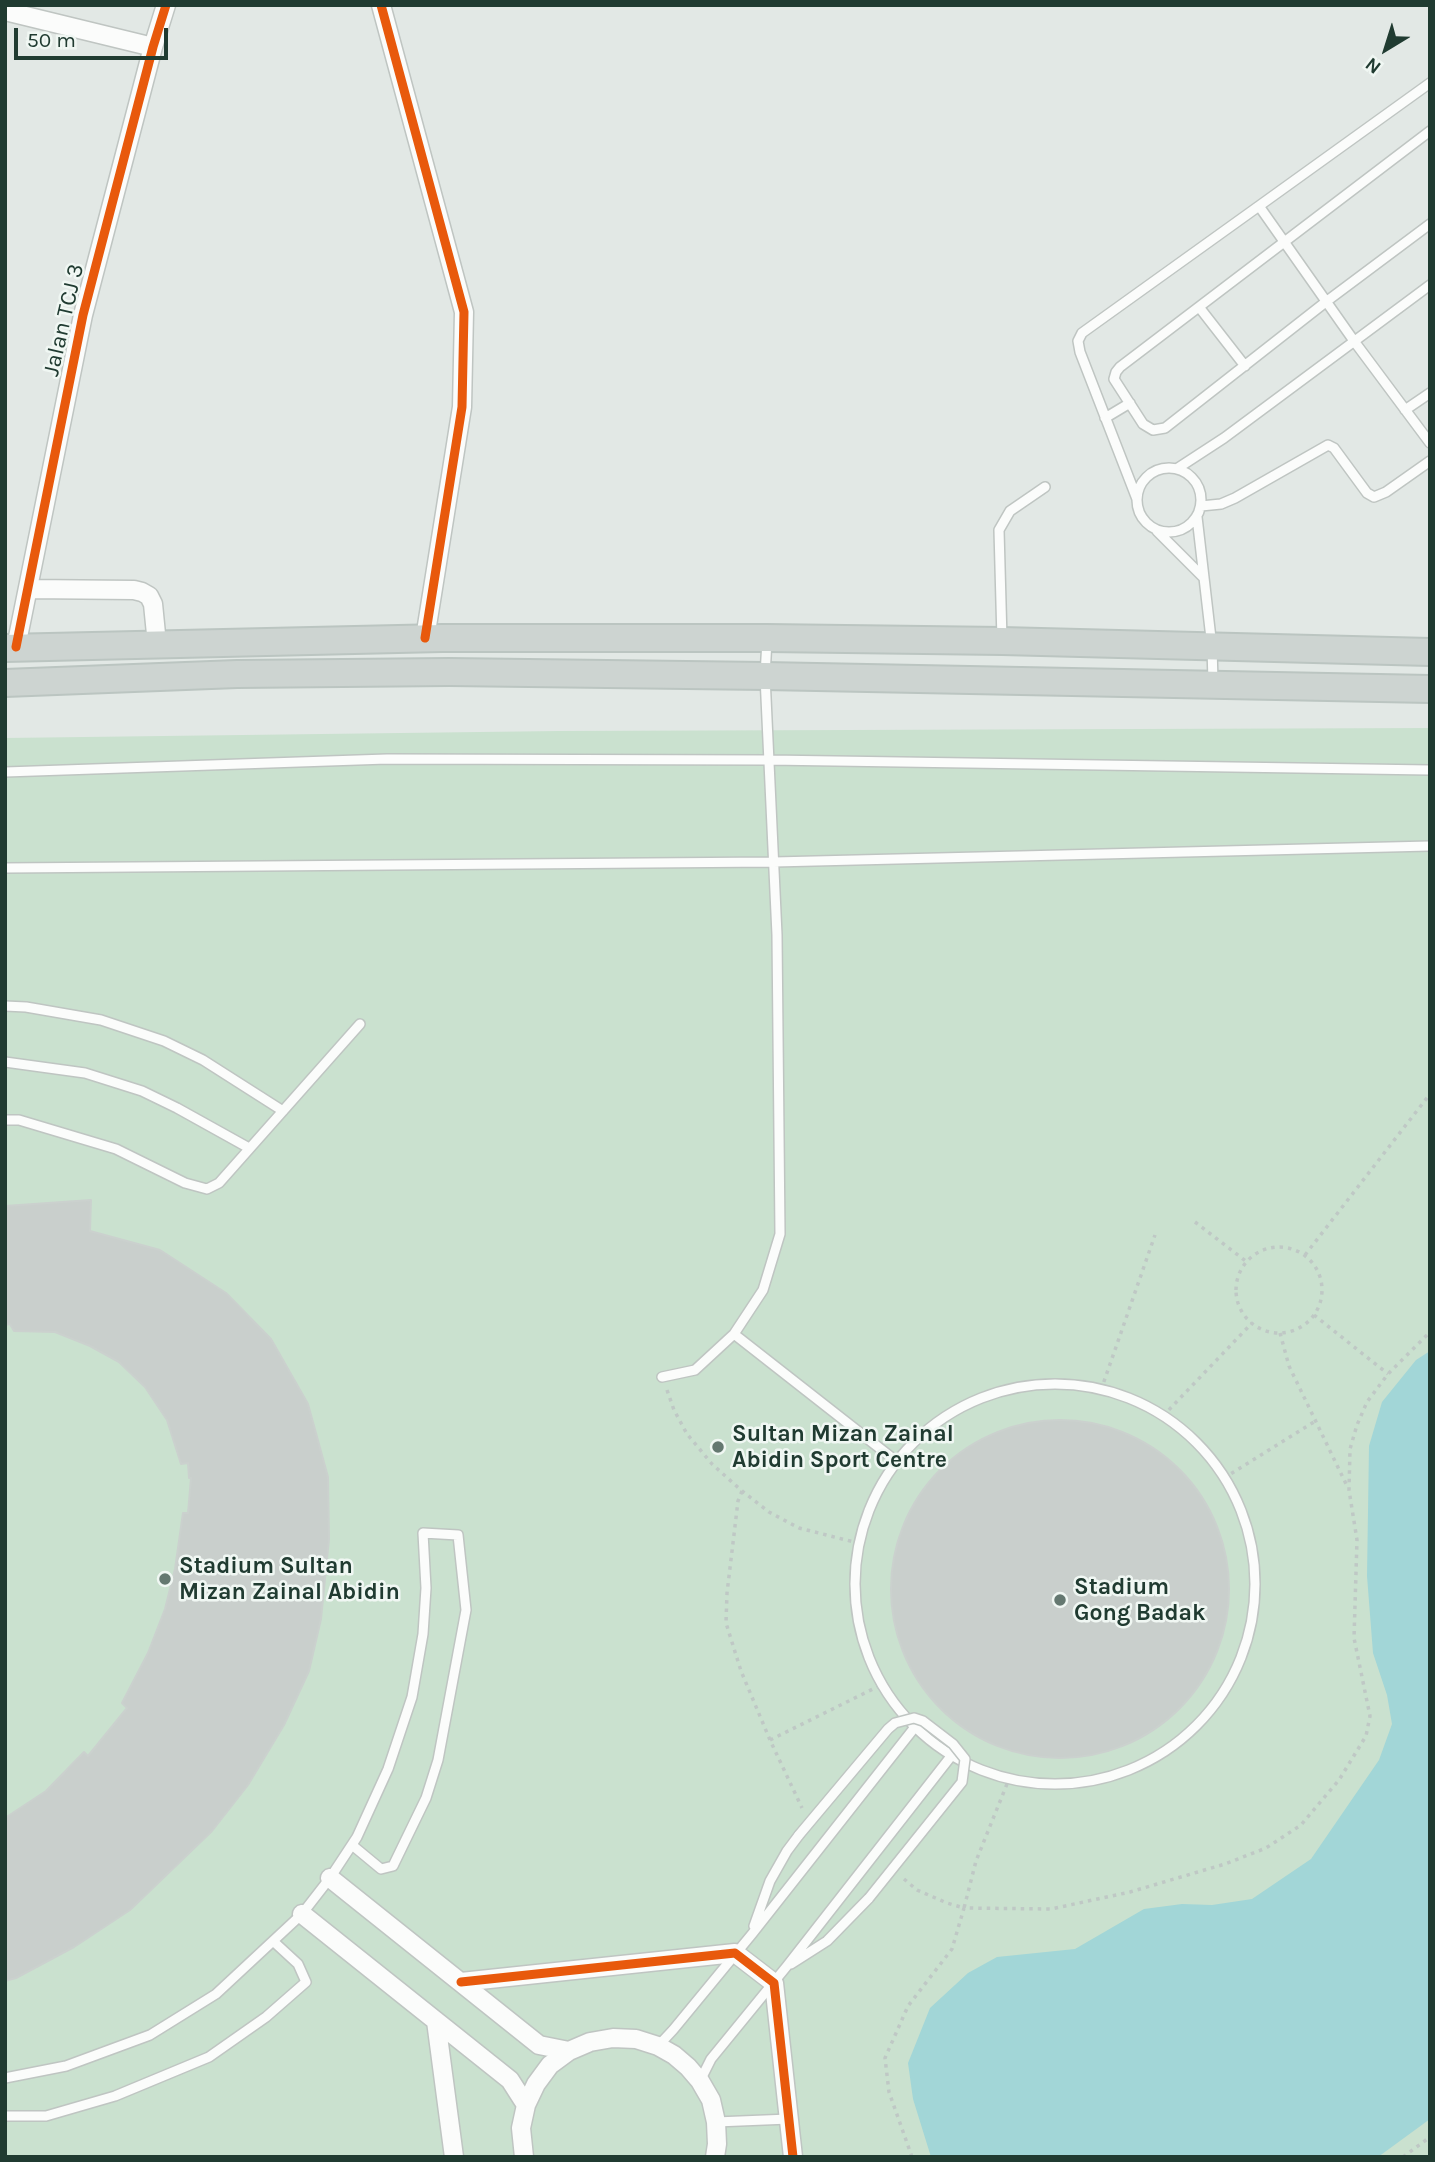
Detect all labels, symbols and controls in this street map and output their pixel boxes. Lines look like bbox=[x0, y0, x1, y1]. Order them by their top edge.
scale bar bbox=[18, 14, 172, 58]
north arrow bbox=[1351, 14, 1421, 84]
text: 50 m bbox=[27, 28, 76, 52]
text: N bbox=[1361, 53, 1385, 78]
street label: Jalan TCJ 3 bbox=[38, 261, 90, 379]
place label: Sultan Mizan Zainal Abidin Sport Centre bbox=[732, 1420, 954, 1474]
marker: Sultan Mizan Zainal Abidin Sport Centre bbox=[710, 1439, 726, 1455]
place label: Stadium Sultan Mizan Zainal Abidin bbox=[179, 1552, 400, 1606]
marker: Stadium Sultan Mizan Zainal Abidin bbox=[157, 1571, 173, 1587]
place label: Stadium Gong Badak bbox=[1074, 1573, 1206, 1627]
marker: Stadium Gong Badak bbox=[1052, 1592, 1068, 1608]

